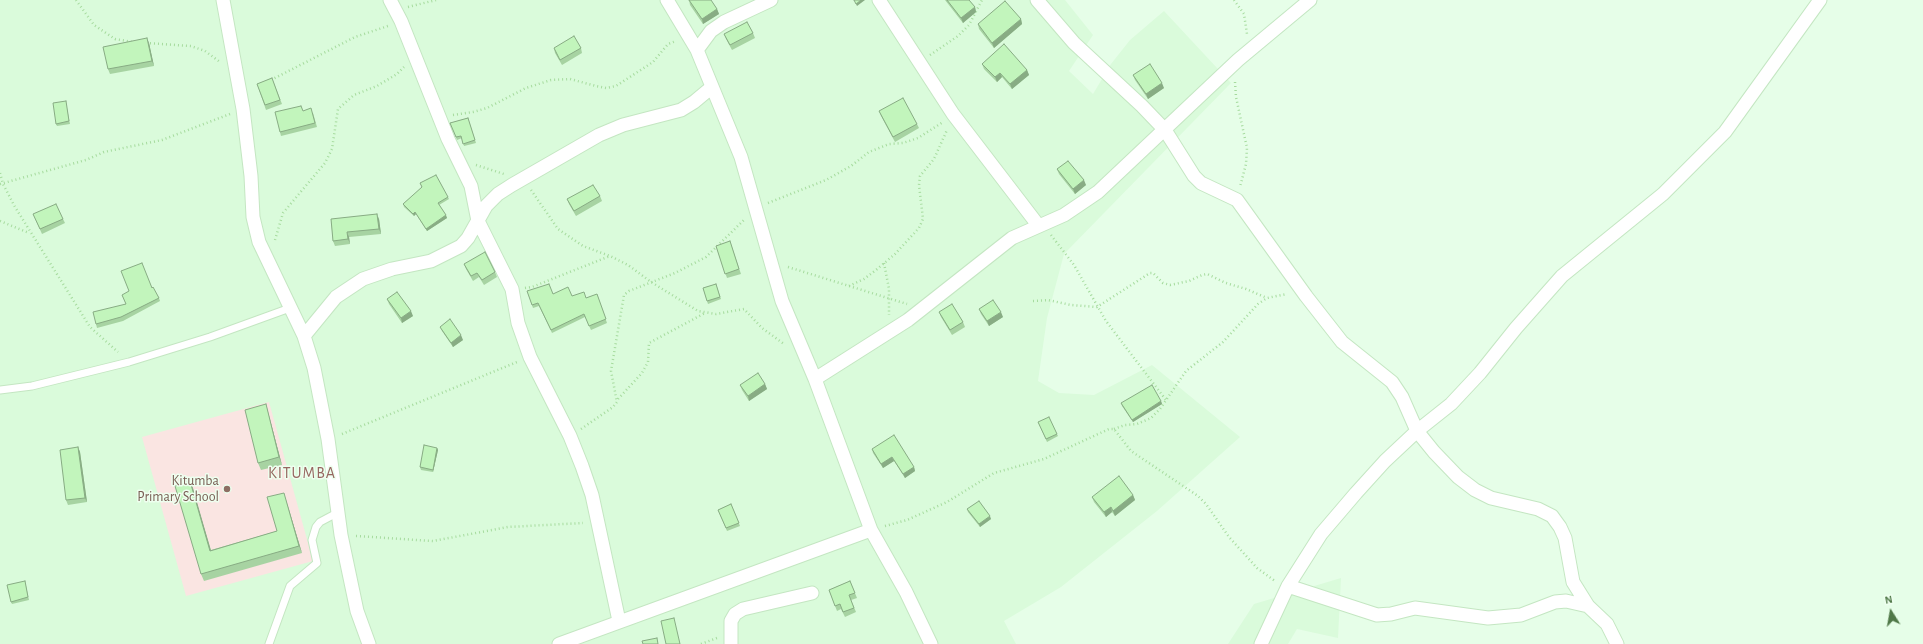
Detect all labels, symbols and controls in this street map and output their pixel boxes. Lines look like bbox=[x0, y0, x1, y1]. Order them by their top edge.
district label: KITUMBA bbox=[268, 463, 336, 483]
place label: Kitumba Primary School bbox=[137, 473, 219, 506]
marker: Kitumba Primary School bbox=[222, 484, 232, 494]
north arrow bbox=[1871, 592, 1911, 632]
text: N bbox=[1884, 594, 1893, 606]

